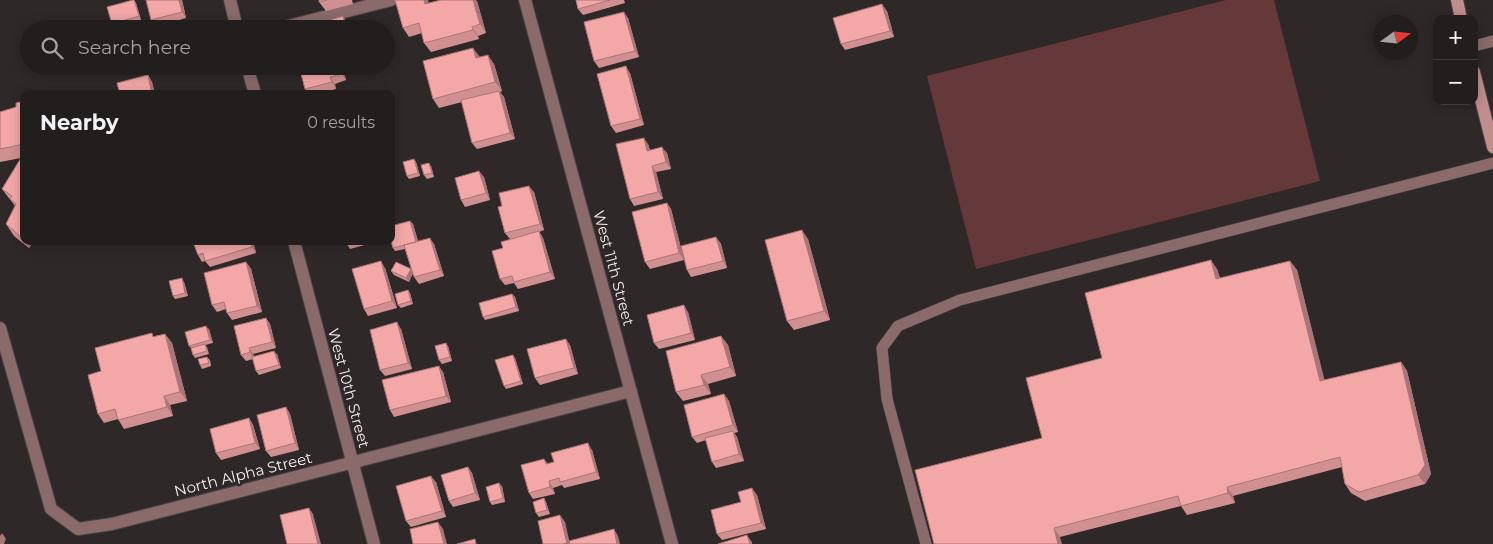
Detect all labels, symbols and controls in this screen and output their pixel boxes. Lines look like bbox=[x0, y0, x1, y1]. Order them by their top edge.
north arrow bbox=[1373, 15, 1418, 60]
map controls bbox=[1433, 15, 1478, 105]
button: + bbox=[1433, 15, 1478, 60]
search box bbox=[20, 20, 395, 75]
icon: search bbox=[38, 34, 66, 62]
text: Search here bbox=[78, 36, 191, 59]
button: − bbox=[1433, 60, 1478, 105]
text: Nearby bbox=[40, 110, 119, 135]
text: 0 results bbox=[307, 113, 375, 132]
street label: West 11th Street bbox=[589, 208, 639, 328]
street label: West 10th Street bbox=[324, 326, 374, 450]
street label: North Alpha Street bbox=[172, 448, 314, 500]

